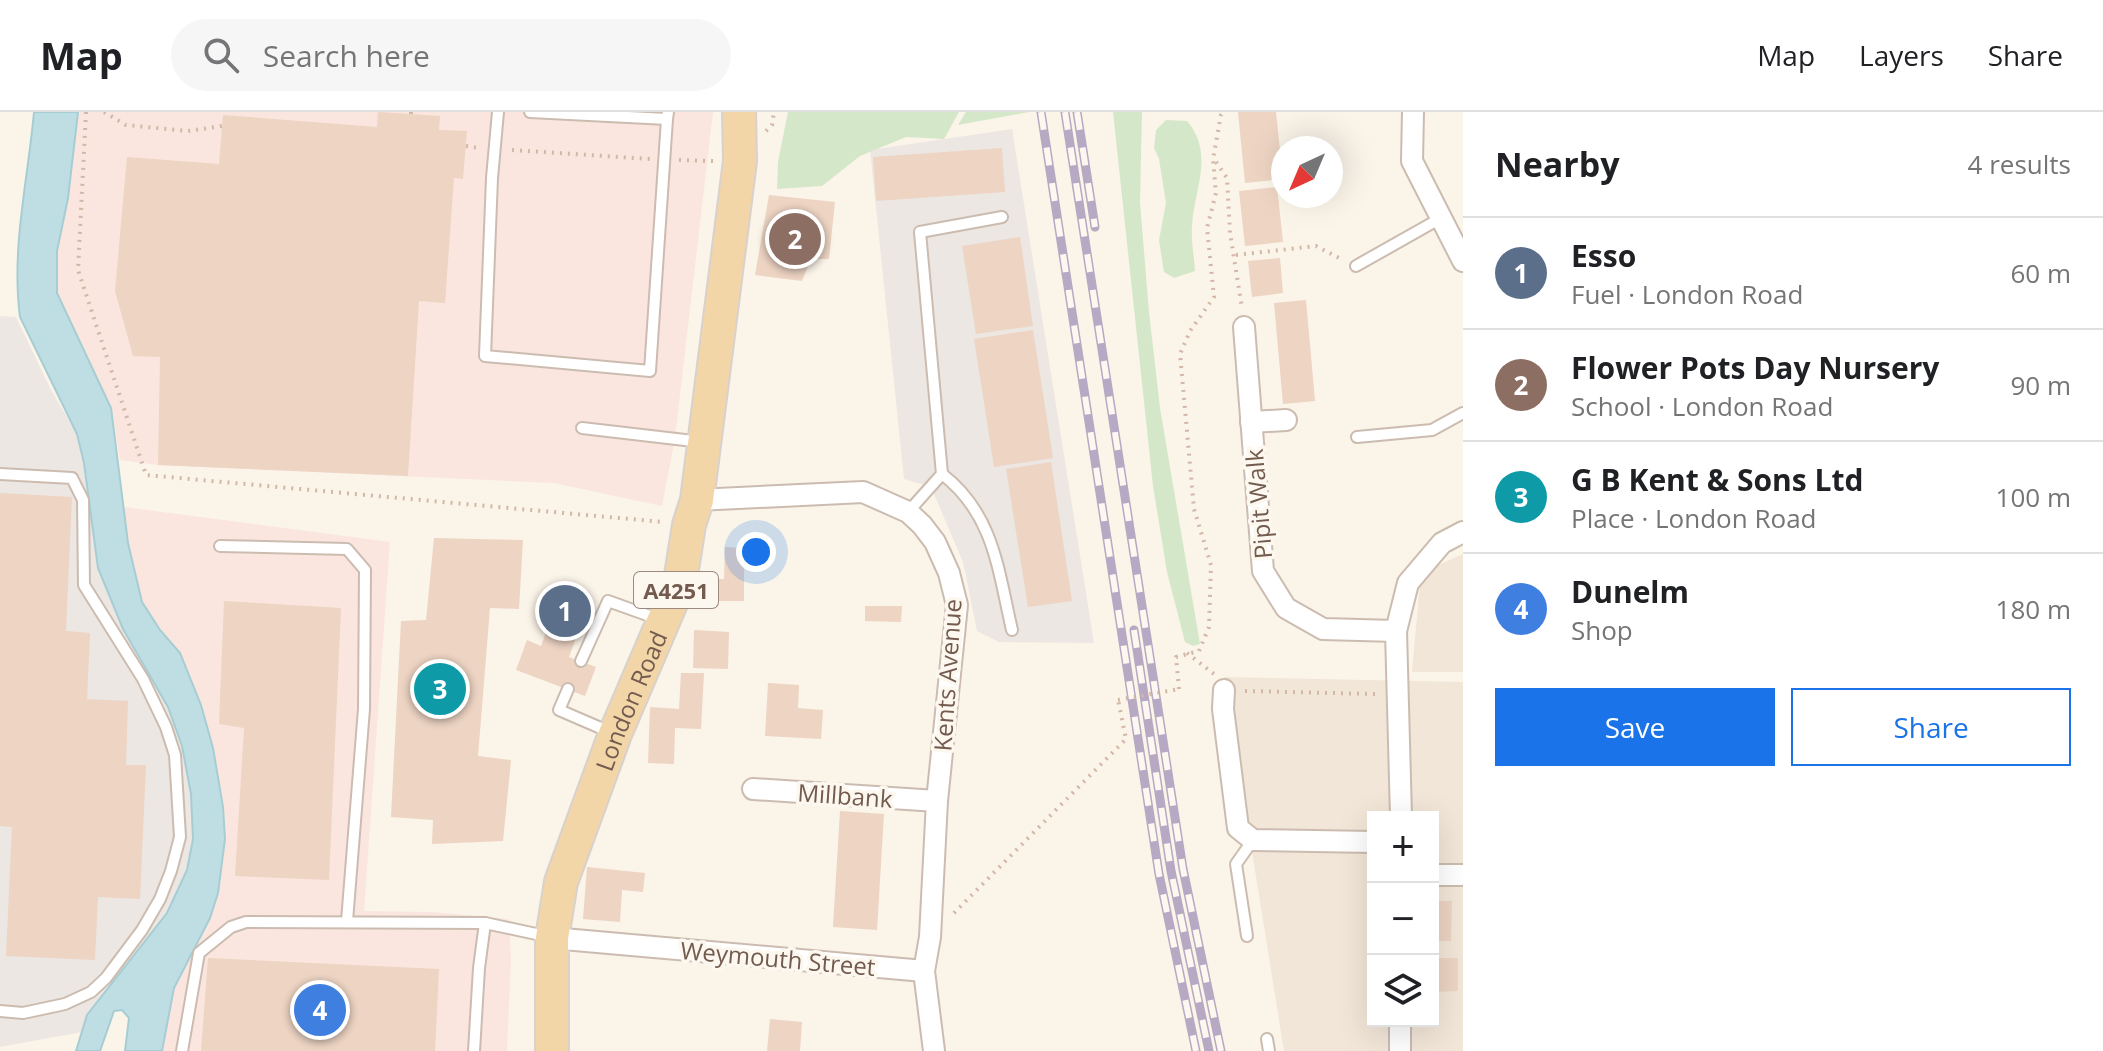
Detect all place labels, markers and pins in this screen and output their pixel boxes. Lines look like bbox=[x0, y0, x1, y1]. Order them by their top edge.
pin: 2 bbox=[769, 209, 821, 269]
pin: 1 bbox=[539, 581, 591, 641]
pin: 3 bbox=[414, 659, 466, 719]
pin: 4 bbox=[294, 980, 346, 1040]

